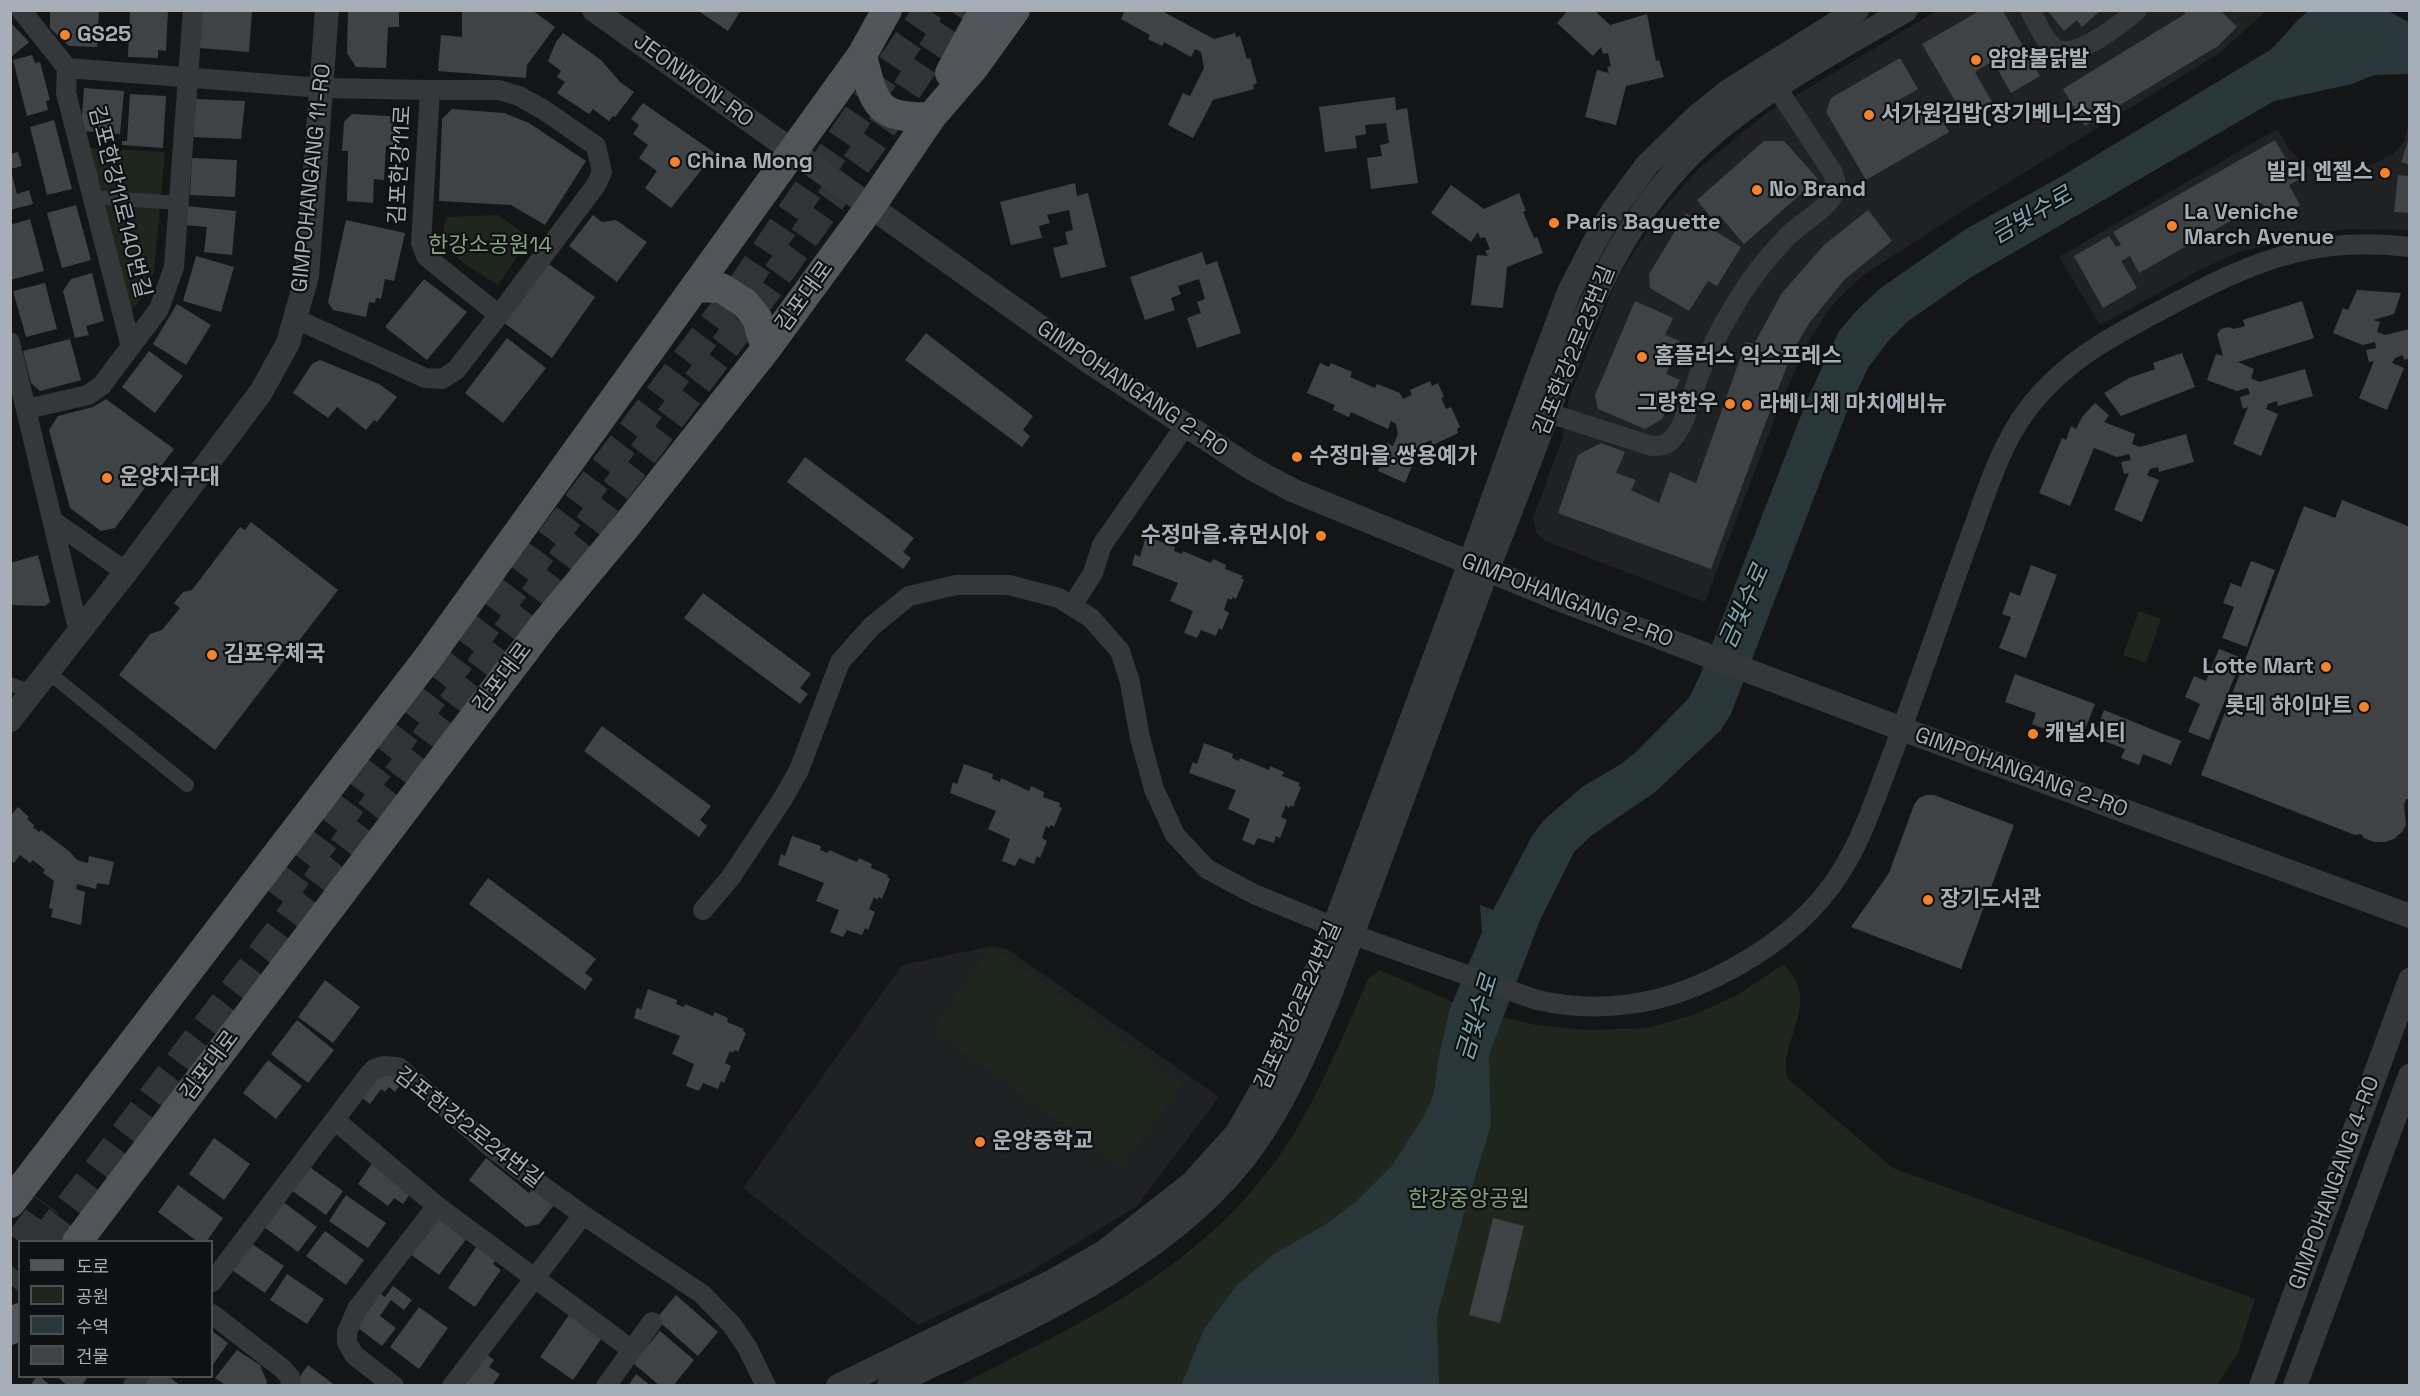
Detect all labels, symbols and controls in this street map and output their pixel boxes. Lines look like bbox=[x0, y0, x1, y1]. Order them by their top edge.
place label: GS25 bbox=[77, 22, 131, 48]
marker: GS25 bbox=[58, 28, 72, 42]
street label: JEONWON-RO bbox=[628, 29, 758, 133]
place label: 얌얌불닭발 bbox=[1988, 47, 2089, 73]
marker: 얌얌불닭발 bbox=[1969, 53, 1983, 67]
street label: GIMPOHANGANG 11-RO bbox=[287, 62, 337, 294]
place label: 서가원김밥(장기베니스점) bbox=[1881, 102, 2121, 128]
street label: 김포한강11로140번길 bbox=[82, 103, 156, 301]
street label: 김포한강11로 bbox=[385, 105, 417, 225]
marker: 서가원김밥(장기베니스점) bbox=[1862, 108, 1876, 122]
place label: China Mong bbox=[687, 149, 813, 175]
marker: China Mong bbox=[668, 155, 682, 169]
place label: 빌리 엔젤스 bbox=[2266, 160, 2373, 186]
marker: 빌리 엔젤스 bbox=[2378, 166, 2392, 180]
place label: No Brand bbox=[1769, 177, 1866, 203]
water label: 금빛수로 bbox=[1987, 181, 2077, 251]
marker: No Brand bbox=[1750, 183, 1764, 197]
place label: La Veniche March Avenue bbox=[2184, 200, 2334, 252]
place label: Paris Baguette bbox=[1566, 210, 1721, 236]
marker: Paris Baguette bbox=[1547, 216, 1561, 230]
marker: La Veniche March Avenue bbox=[2165, 219, 2179, 233]
park label: 한강소공원14 bbox=[428, 233, 552, 259]
street label: 김포대로 bbox=[771, 256, 839, 338]
street label: 김포한강2로23번길 bbox=[1529, 262, 1621, 440]
street label: GIMPOHANGANG 2-RO bbox=[1031, 315, 1233, 463]
place label: 홈플러스 익스프레스 bbox=[1654, 344, 1842, 370]
marker: 홈플러스 익스프레스 bbox=[1635, 350, 1649, 364]
place label: 그랑한우 bbox=[1637, 391, 1718, 417]
place label: 라베니체 마치에비뉴 bbox=[1759, 392, 1947, 418]
marker: 그랑한우 bbox=[1723, 397, 1737, 411]
marker: 라베니체 마치에비뉴 bbox=[1740, 398, 1754, 412]
place label: 수정마을.쌍용예가 bbox=[1309, 444, 1477, 470]
marker: 수정마을.쌍용예가 bbox=[1290, 450, 1304, 464]
place label: 운양지구대 bbox=[119, 465, 220, 491]
marker: 운양지구대 bbox=[100, 471, 114, 485]
place label: 수정마을.휴먼시아 bbox=[1141, 523, 1309, 549]
marker: 수정마을.휴먼시아 bbox=[1314, 529, 1328, 543]
street label: GIMPOHANGANG 2-RO bbox=[1457, 548, 1677, 654]
water label: 금빛수로 bbox=[1714, 561, 1776, 653]
street label: 김포대로 bbox=[468, 638, 538, 718]
place label: 김포우체국 bbox=[224, 642, 325, 668]
marker: 김포우체국 bbox=[205, 648, 219, 662]
place label: Lotte Mart bbox=[2202, 654, 2314, 680]
marker: Lotte Mart bbox=[2319, 660, 2333, 674]
place label: 롯데 하이마트 bbox=[2225, 694, 2352, 720]
marker: 롯데 하이마트 bbox=[2357, 700, 2371, 714]
place label: 캐널시티 bbox=[2045, 721, 2126, 747]
street label: GIMPOHANGANG 2-RO bbox=[1911, 722, 2131, 824]
marker: 캐널시티 bbox=[2026, 727, 2040, 741]
place label: 장기도서관 bbox=[1940, 887, 2041, 913]
marker: 장기도서관 bbox=[1921, 893, 1935, 907]
street label: 김포한강2로24번길 bbox=[1250, 918, 1348, 1094]
water label: 금빛수로 bbox=[1451, 972, 1505, 1064]
street label: 김포대로 bbox=[175, 1026, 245, 1106]
street label: 김포한강2로24번길 bbox=[388, 1062, 548, 1194]
street label: GIMPOHANGANG 4-RO bbox=[2284, 1073, 2386, 1293]
place label: 운양중학교 bbox=[992, 1129, 1093, 1155]
marker: 운양중학교 bbox=[973, 1135, 987, 1149]
park label: 한강중앙공원 bbox=[1408, 1187, 1530, 1213]
legend bbox=[18, 1240, 213, 1378]
text: 도로 bbox=[76, 1255, 109, 1278]
text: 공원 bbox=[76, 1285, 109, 1308]
text: 수역 bbox=[76, 1315, 109, 1338]
text: 건물 bbox=[76, 1345, 109, 1368]

